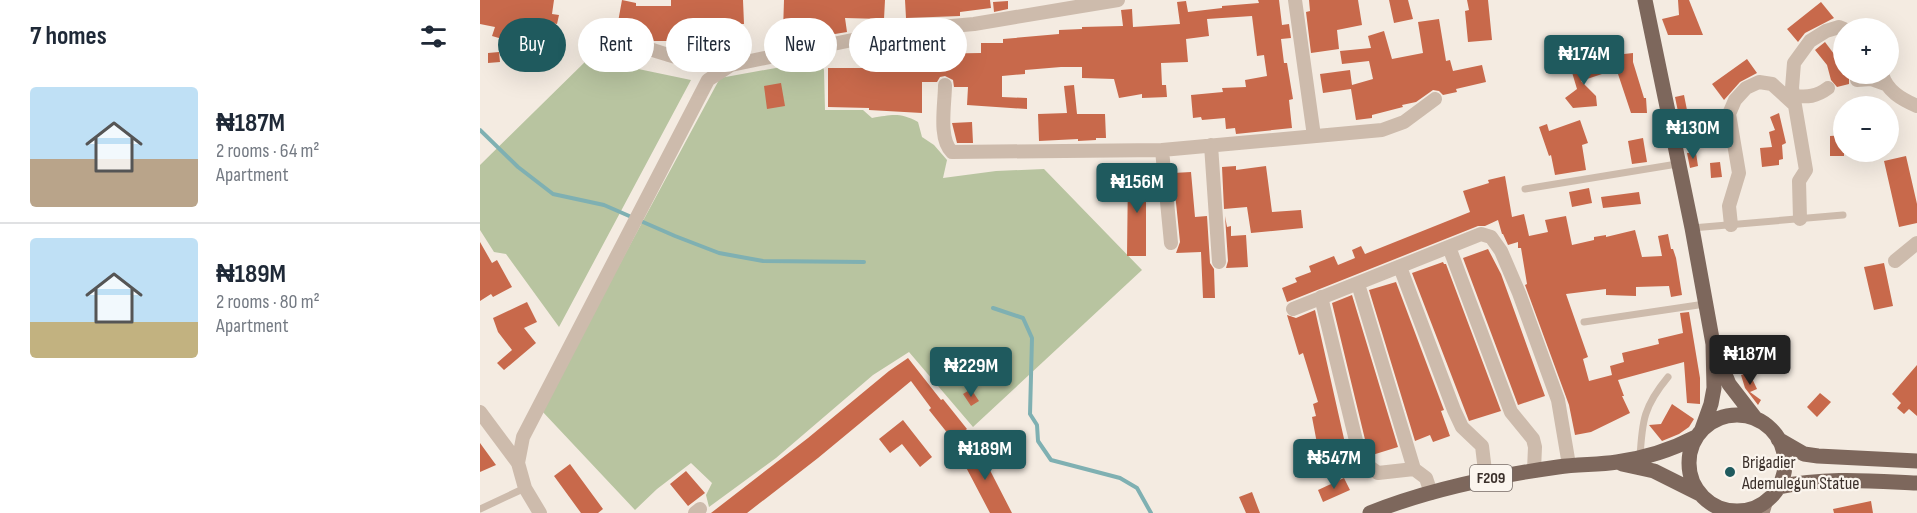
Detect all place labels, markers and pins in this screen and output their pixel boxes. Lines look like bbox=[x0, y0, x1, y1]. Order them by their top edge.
pin: ₦174M bbox=[1542, 35, 1626, 86]
pin: ₦130M bbox=[1651, 109, 1735, 160]
pin: ₦156M bbox=[1095, 163, 1179, 214]
pin: ₦187M bbox=[1708, 335, 1792, 386]
pin: ₦229M bbox=[929, 347, 1013, 398]
pin: ₦189M bbox=[943, 430, 1027, 481]
pin: ₦547M bbox=[1292, 439, 1376, 490]
place label: Brigadier Ademulegun Statue bbox=[1741, 452, 1859, 494]
marker: Brigadier Ademulegun Statue bbox=[1723, 465, 1737, 479]

